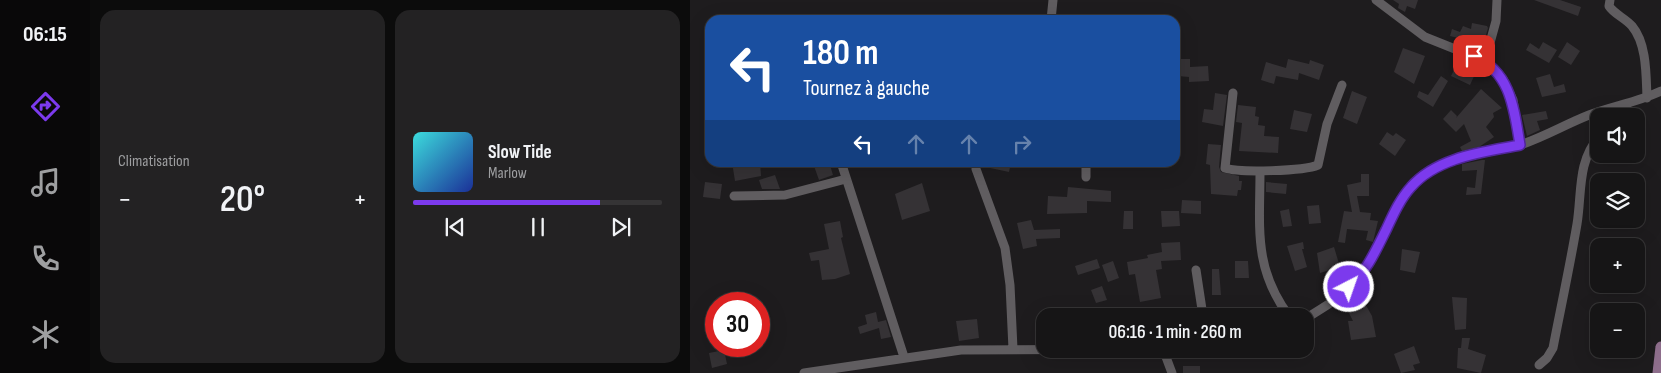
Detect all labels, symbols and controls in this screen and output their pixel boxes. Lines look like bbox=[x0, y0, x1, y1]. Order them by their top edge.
text: 06:15 bbox=[23, 21, 67, 48]
text: 180 m bbox=[803, 32, 879, 75]
icon: left bbox=[720, 35, 785, 100]
pin bbox=[1453, 35, 1495, 77]
icon: arrive bbox=[1460, 42, 1488, 70]
text: Tournez à gauche bbox=[803, 75, 930, 102]
icon: directions bbox=[28, 89, 63, 124]
map controls bbox=[1590, 108, 1645, 358]
button: sound bbox=[1590, 108, 1645, 163]
icon: left bbox=[849, 130, 877, 158]
icon: ahead bbox=[902, 130, 930, 158]
icon: ahead bbox=[955, 130, 983, 158]
icon: right bbox=[1008, 130, 1036, 158]
text: Slow Tide bbox=[488, 141, 552, 164]
text: Climatisation bbox=[118, 152, 190, 171]
text: Marlow bbox=[488, 164, 527, 183]
icon: music bbox=[28, 165, 63, 200]
button: layers bbox=[1590, 173, 1645, 228]
text: 20° bbox=[220, 177, 265, 222]
text: − bbox=[118, 183, 132, 216]
text: + bbox=[353, 183, 367, 216]
icon: previous bbox=[441, 213, 469, 241]
icon: pause bbox=[524, 213, 552, 241]
icon: next bbox=[607, 213, 635, 241]
button: + bbox=[1590, 238, 1645, 293]
icon: phone bbox=[28, 241, 63, 276]
position arrow bbox=[1322, 260, 1374, 312]
speed limit sign: 30 bbox=[705, 292, 770, 357]
button: − bbox=[1590, 303, 1645, 358]
icon: climate bbox=[28, 317, 63, 352]
text: 06:16 · 1 min · 260 m bbox=[1108, 321, 1242, 344]

